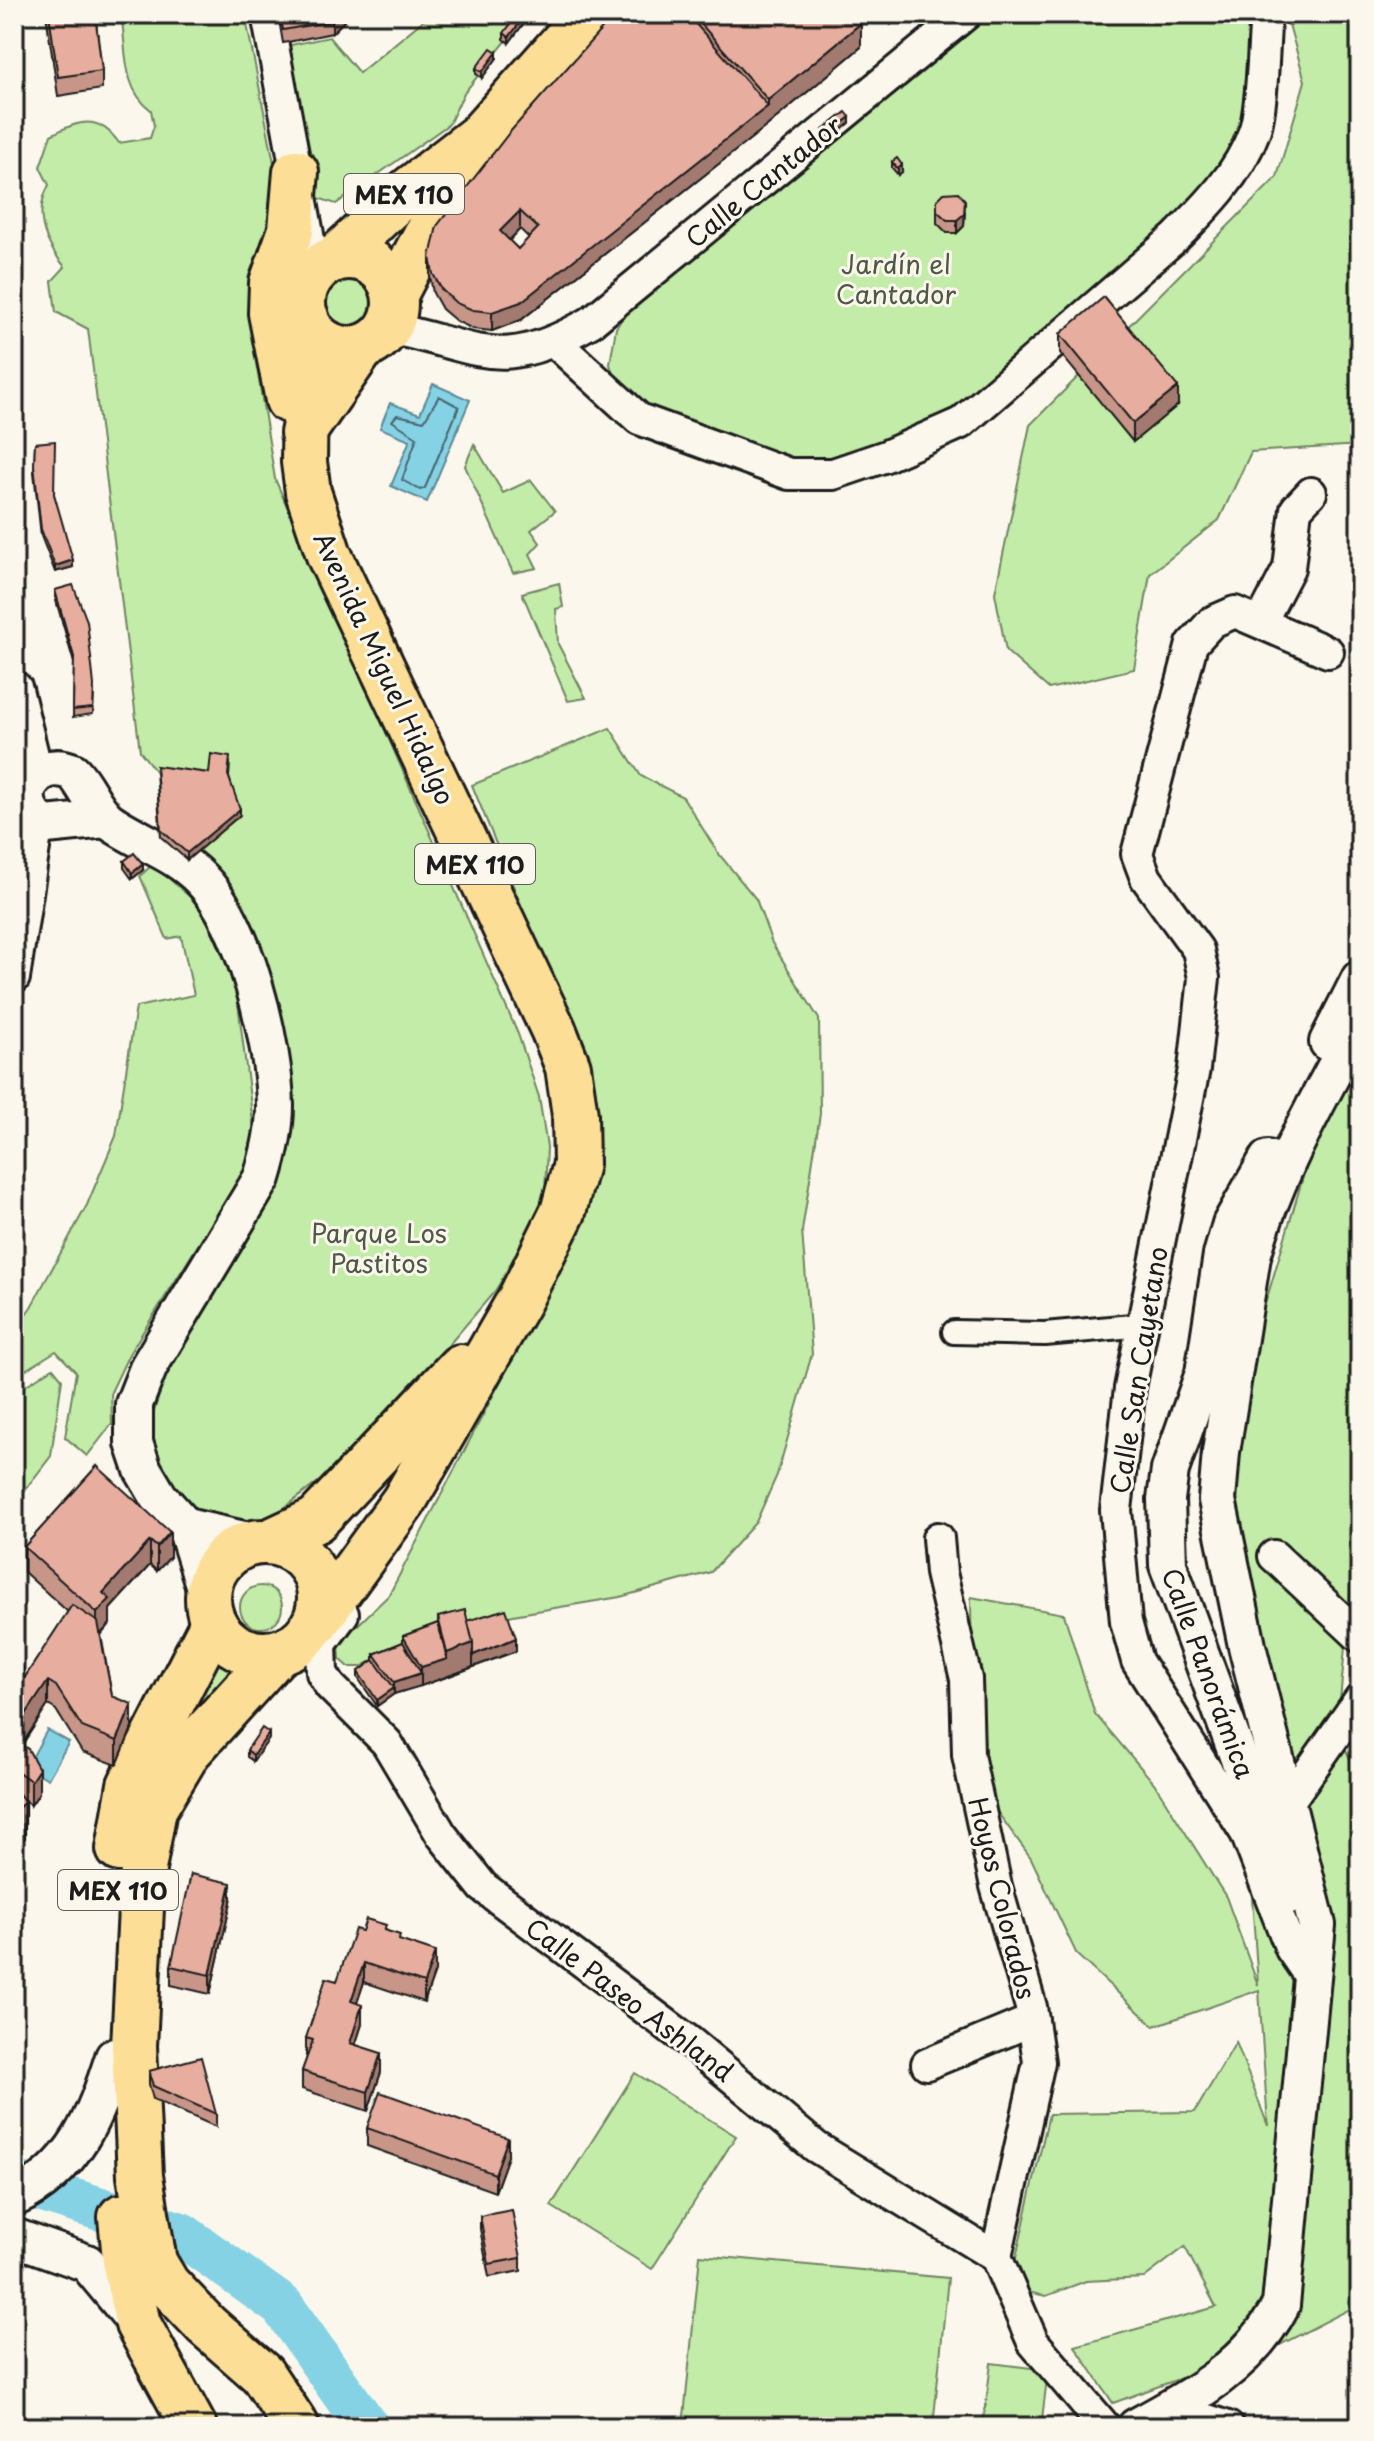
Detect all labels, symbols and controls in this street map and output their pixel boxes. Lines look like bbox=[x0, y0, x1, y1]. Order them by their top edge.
street label: Calle Cantador bbox=[676, 105, 850, 256]
road number: MEX 110 bbox=[344, 174, 464, 214]
park label: Jardín el Cantador bbox=[836, 244, 956, 313]
street label: Avenida Miguel Hidalgo bbox=[305, 525, 465, 811]
road number: MEX 110 bbox=[415, 844, 535, 884]
park label: Parque Los Pastitos bbox=[311, 1213, 447, 1282]
street label: Calle San Cayetano bbox=[1099, 1244, 1177, 1496]
street label: Calle Panorámica bbox=[1153, 1562, 1265, 1784]
street label: Hoyos Colorados bbox=[959, 1793, 1047, 2003]
road number: MEX 110 bbox=[58, 1870, 178, 1910]
street label: Calle Paseo Ashland bbox=[518, 1908, 742, 2090]

